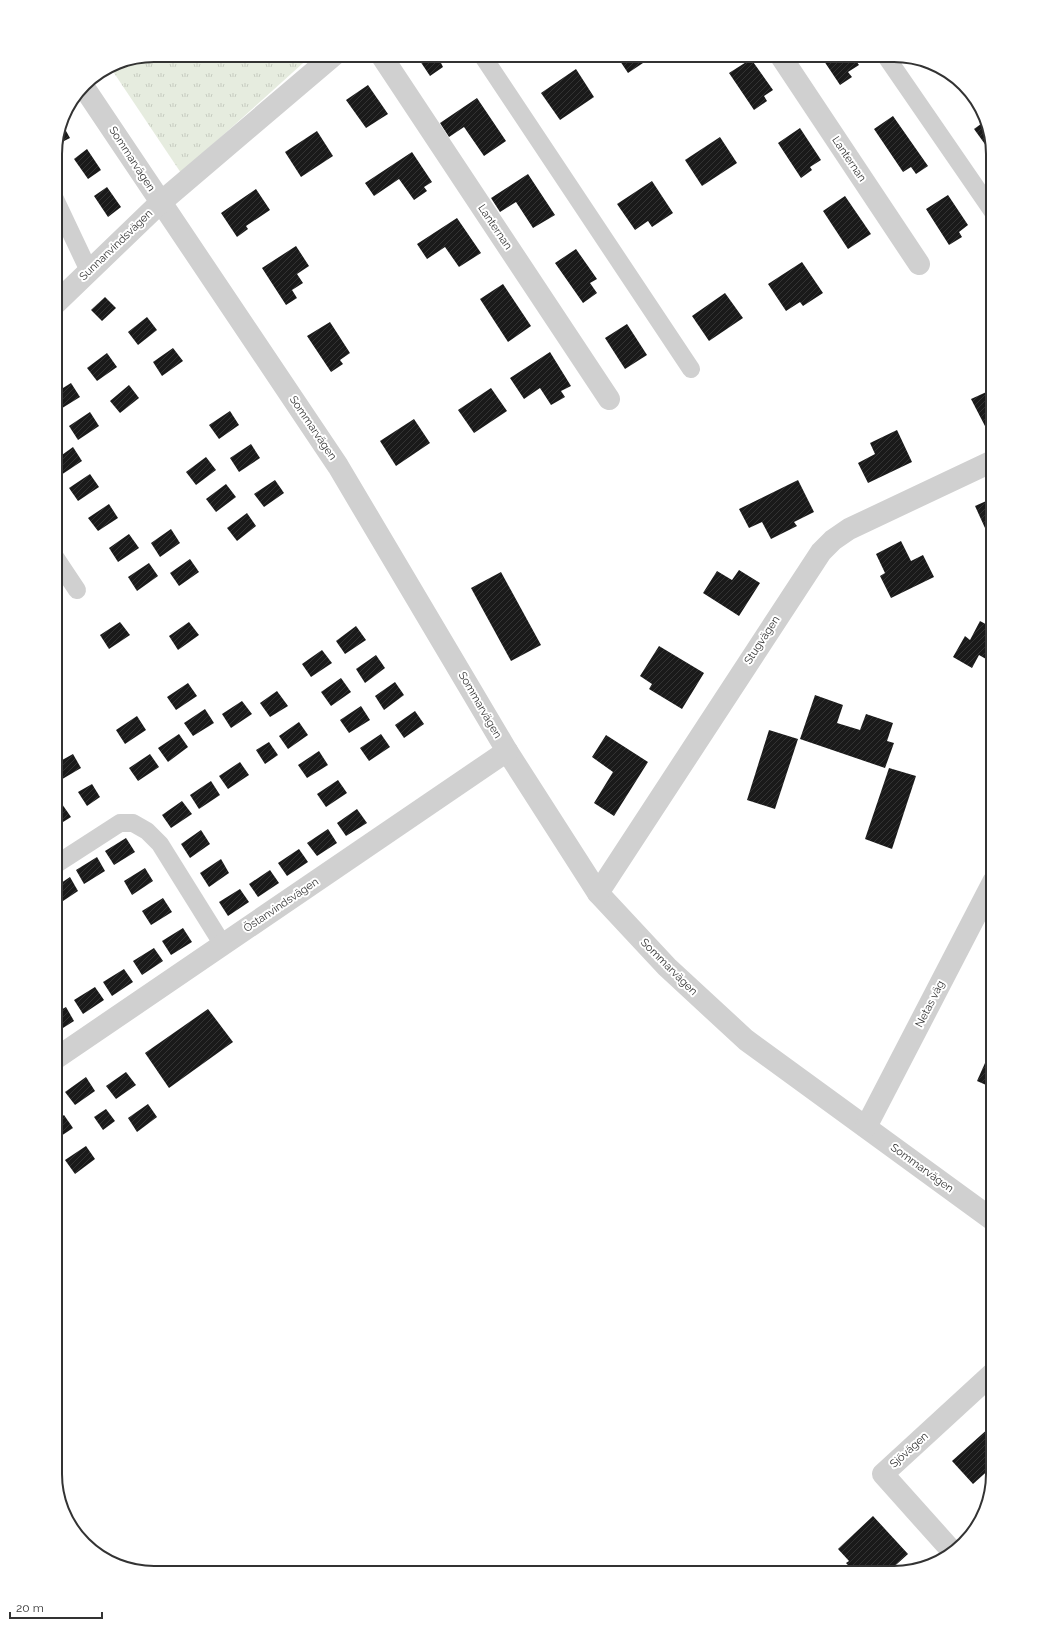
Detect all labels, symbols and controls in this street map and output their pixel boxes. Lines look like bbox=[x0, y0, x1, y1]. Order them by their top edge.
street label: Sommarvägen bbox=[106, 124, 158, 194]
street label: Lanternan bbox=[829, 134, 869, 184]
street label: Lanternan bbox=[475, 202, 515, 252]
street label: Sunnanvindsvägen bbox=[77, 207, 155, 283]
street label: Sommarvägen bbox=[287, 393, 339, 463]
street label: Stugvägen bbox=[742, 613, 782, 667]
street label: Sommarvägen bbox=[456, 669, 504, 741]
street label: Östanvindsvägen bbox=[241, 875, 321, 935]
street label: Sommarvägen bbox=[638, 936, 700, 998]
street label: Netas väg bbox=[913, 978, 947, 1030]
street label: Sommarvägen bbox=[888, 1141, 956, 1195]
street label: Sjövägen bbox=[887, 1429, 931, 1471]
scale bar bbox=[10, 1594, 102, 1620]
text: 20 m bbox=[16, 1601, 44, 1615]

